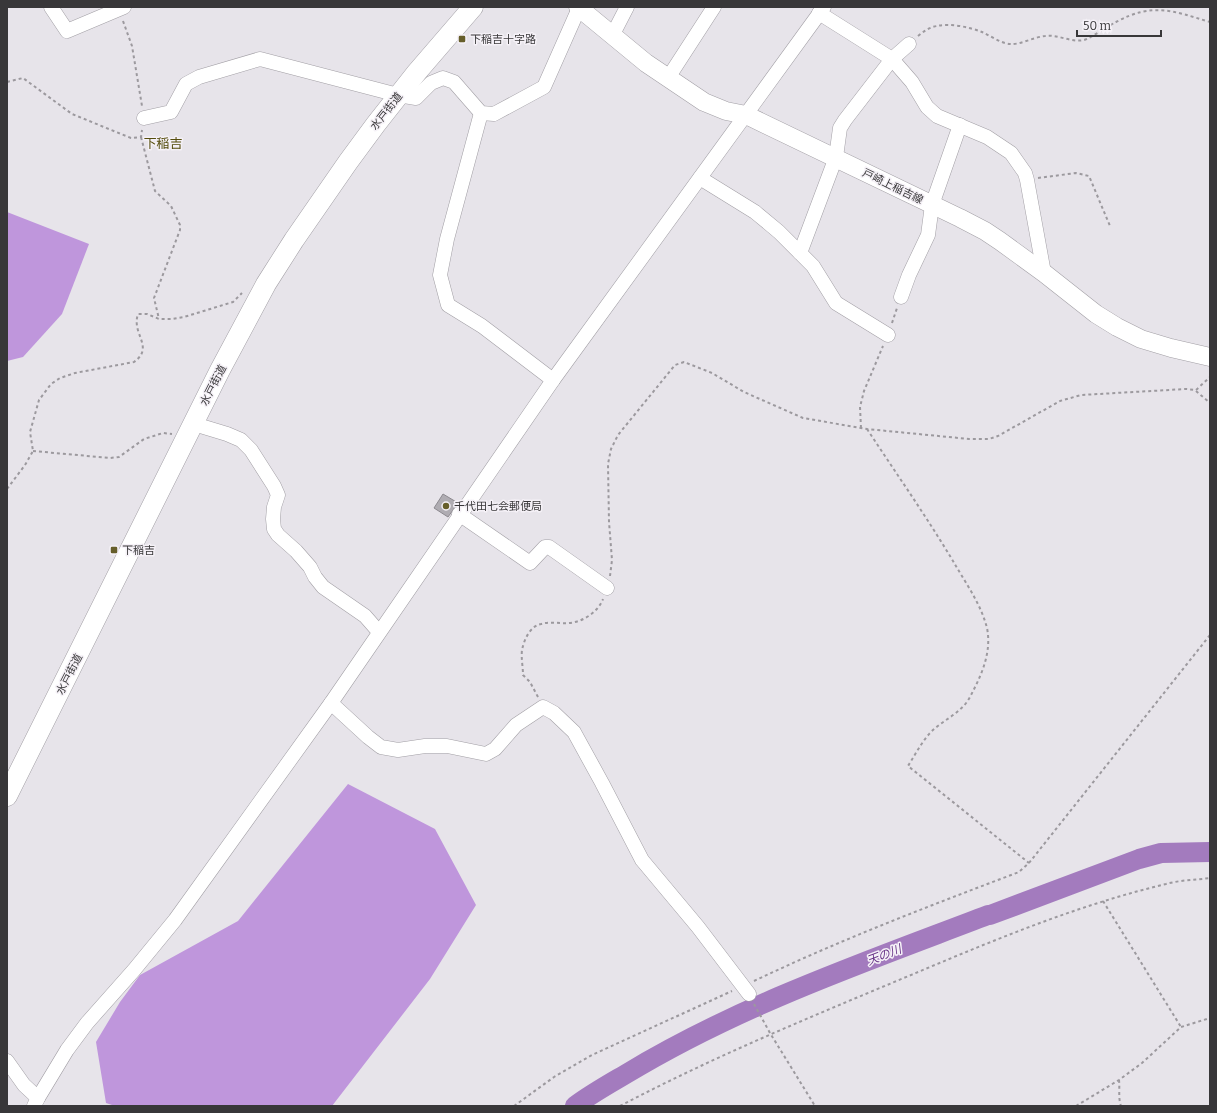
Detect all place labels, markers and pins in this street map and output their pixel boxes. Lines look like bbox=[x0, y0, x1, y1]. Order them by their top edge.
place label: 下稲吉十字路 bbox=[470, 33, 536, 46]
marker: 下稲吉十字路 bbox=[457, 34, 467, 44]
place label: 千代田七会郵便局 bbox=[454, 500, 542, 513]
marker: 千代田七会郵便局 bbox=[441, 501, 451, 511]
place label: 下稲吉 bbox=[122, 544, 155, 557]
marker: 下稲吉 bbox=[109, 545, 119, 555]

